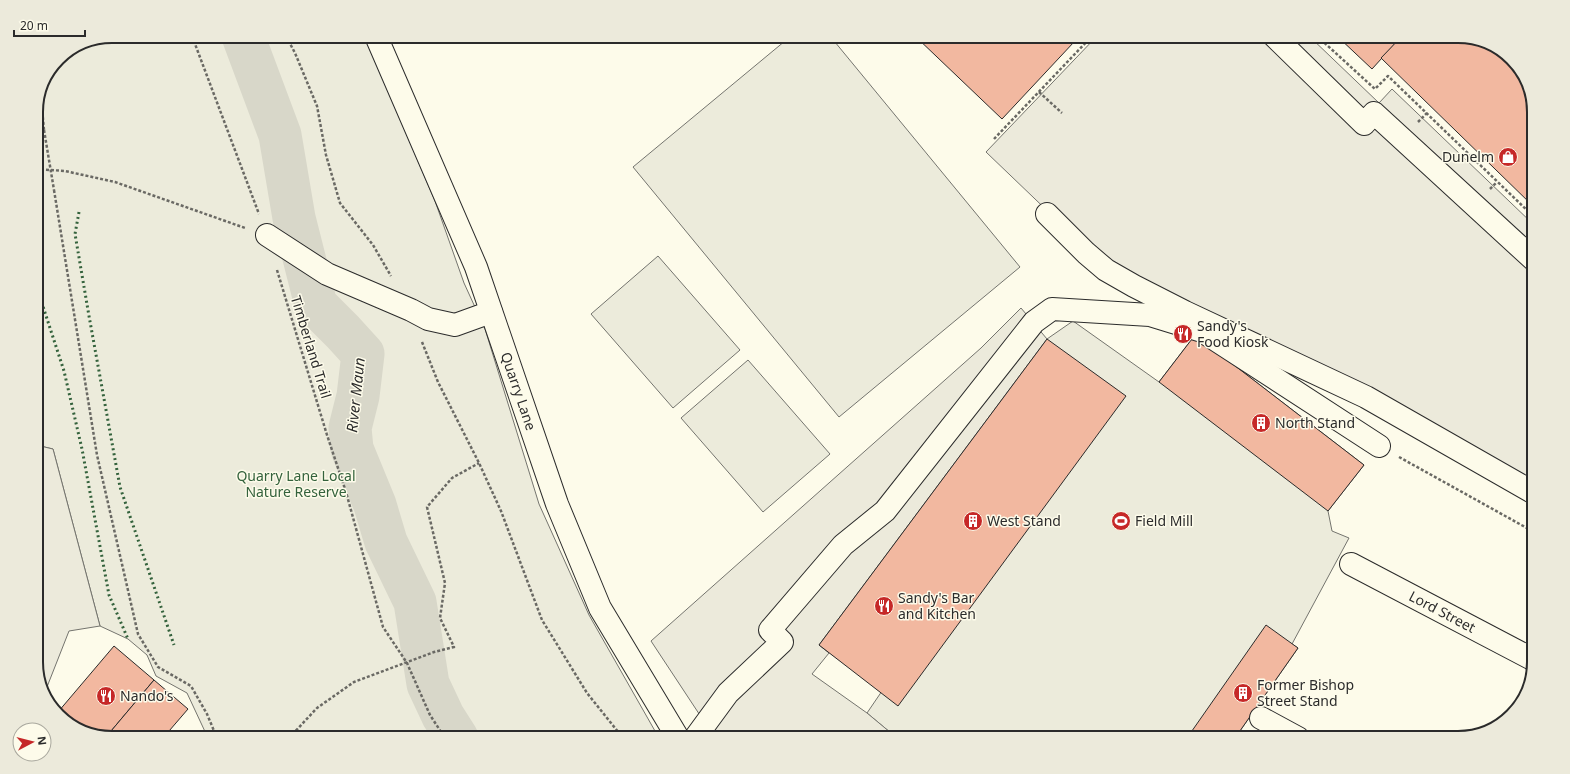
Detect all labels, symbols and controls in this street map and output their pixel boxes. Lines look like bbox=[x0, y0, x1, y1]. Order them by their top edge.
scale bar bbox=[14, 12, 85, 38]
text: 20 m bbox=[20, 17, 48, 34]
shop icon: Dunelm bbox=[1497, 146, 1519, 168]
place label: Dunelm bbox=[1442, 147, 1494, 166]
street label: Timberland Trail bbox=[287, 293, 336, 401]
place label: Sandy's Food Kiosk bbox=[1197, 316, 1269, 351]
restaurant icon: Sandy's Food Kiosk bbox=[1172, 323, 1194, 345]
street label: Quarry Lane bbox=[497, 349, 541, 433]
water label: River Maun bbox=[341, 356, 369, 433]
building icon: North Stand bbox=[1250, 412, 1272, 434]
place label: North Stand bbox=[1275, 413, 1355, 432]
park label: Quarry Lane Local Nature Reserve bbox=[236, 466, 356, 501]
building icon: West Stand bbox=[962, 510, 984, 532]
sports icon: Field Mill bbox=[1110, 510, 1132, 532]
place label: West Stand bbox=[987, 511, 1061, 530]
place label: Field Mill bbox=[1135, 511, 1193, 530]
street label: Lord Street bbox=[1406, 586, 1479, 637]
place label: Sandy's Bar and Kitchen bbox=[898, 588, 976, 623]
restaurant icon: Sandy's Bar and Kitchen bbox=[873, 595, 895, 617]
place label: Former Bishop Street Stand bbox=[1257, 675, 1354, 710]
building icon: Former Bishop Street Stand bbox=[1232, 682, 1254, 704]
restaurant icon: Nando's bbox=[95, 685, 117, 707]
place label: Nando's bbox=[120, 686, 174, 705]
north arrow bbox=[12, 722, 52, 762]
text: N bbox=[34, 735, 50, 746]

